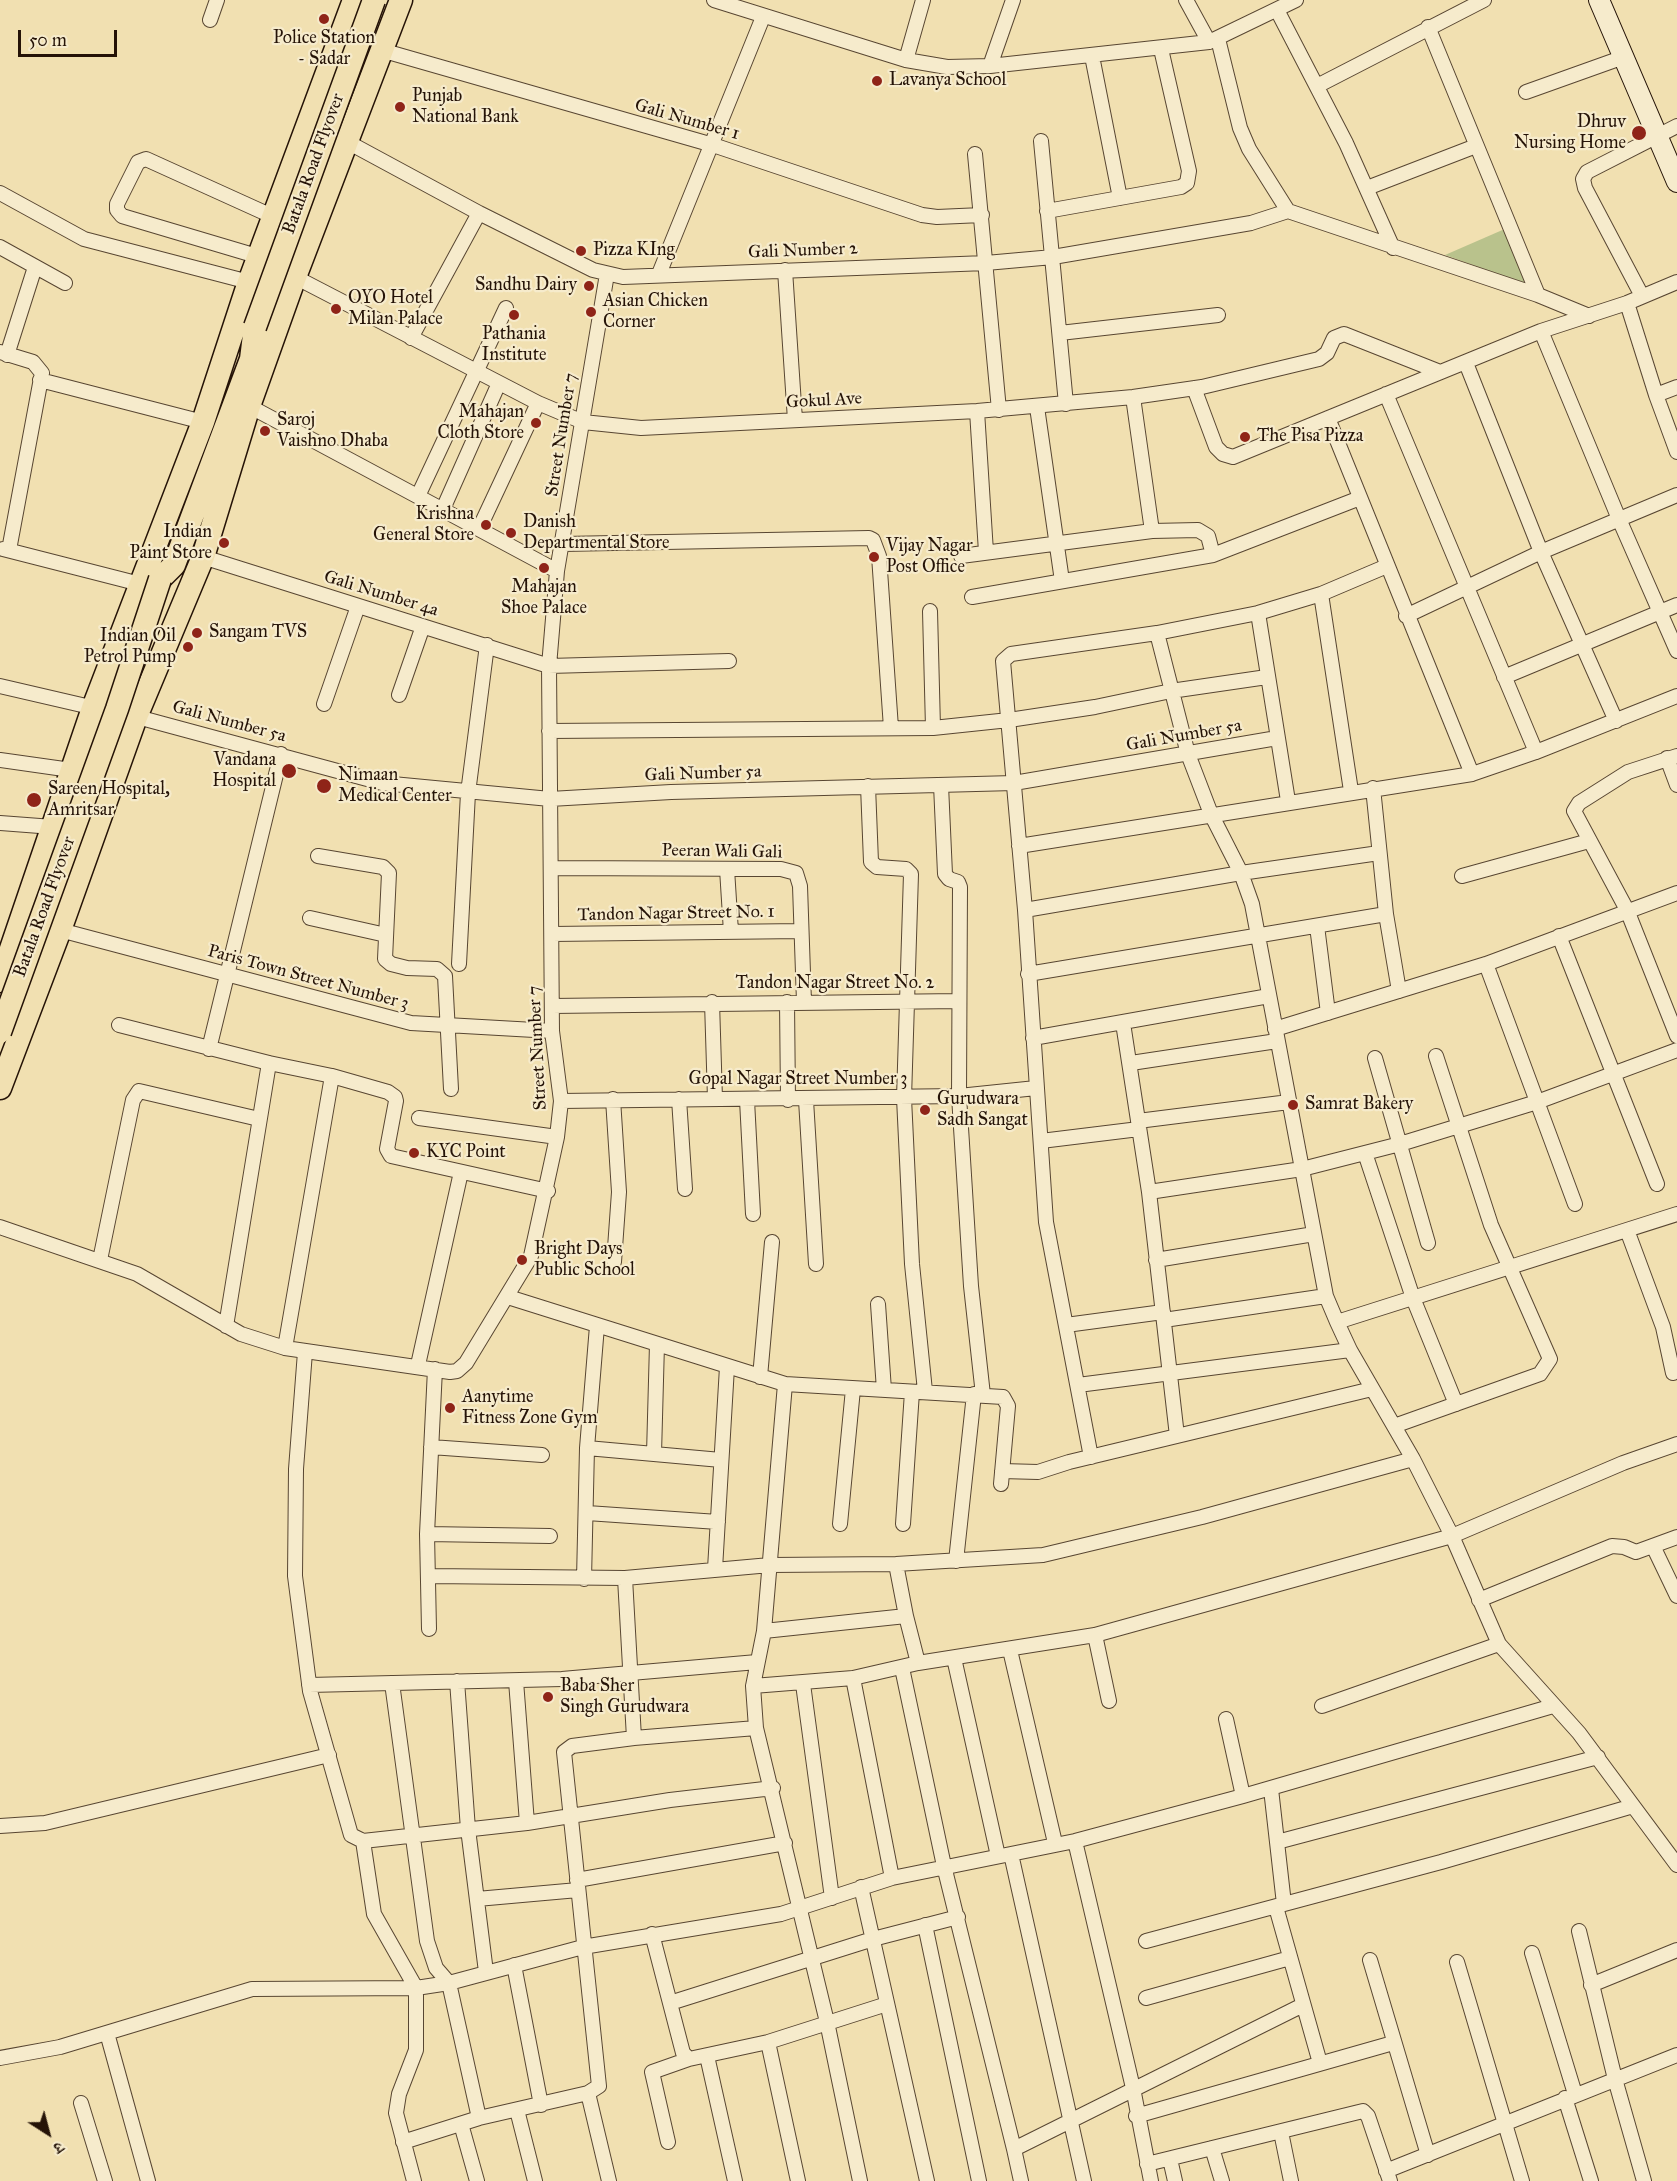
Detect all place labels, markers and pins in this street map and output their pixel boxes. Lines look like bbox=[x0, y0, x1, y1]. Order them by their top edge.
marker: Police Station - Sadar bbox=[317, 12, 331, 26]
place label: Police Station - Sadar bbox=[273, 28, 375, 70]
place label: Lavanya School bbox=[889, 70, 1006, 92]
marker: Lavanya School bbox=[870, 74, 884, 88]
place label: Punjab National Bank bbox=[412, 86, 519, 128]
marker: Punjab National Bank bbox=[393, 100, 407, 114]
place label: Dhruv Nursing Home bbox=[1514, 112, 1626, 154]
marker: Dhruv Nursing Home bbox=[1630, 124, 1648, 142]
place label: Pizza KIng bbox=[593, 240, 675, 262]
marker: Pizza KIng bbox=[574, 244, 588, 258]
place label: Sandhu Dairy bbox=[475, 275, 577, 297]
marker: Sandhu Dairy bbox=[582, 279, 596, 293]
place label: OYO Hotel Milan Palace bbox=[348, 288, 443, 330]
place label: Asian Chicken Corner bbox=[603, 291, 708, 334]
marker: OYO Hotel Milan Palace bbox=[329, 302, 343, 316]
marker: Asian Chicken Corner bbox=[584, 305, 598, 319]
marker: Pathania Institute bbox=[507, 308, 521, 322]
place label: Pathania Institute bbox=[481, 324, 547, 366]
place label: Mahajan Cloth Store bbox=[437, 402, 524, 444]
place label: Saroj Vaishno Dhaba bbox=[277, 410, 388, 452]
marker: Mahajan Cloth Store bbox=[529, 416, 543, 430]
marker: Saroj Vaishno Dhaba bbox=[258, 424, 272, 438]
place label: The Pisa Pizza bbox=[1257, 426, 1363, 448]
marker: The Pisa Pizza bbox=[1238, 430, 1252, 444]
place label: Krishna General Store bbox=[373, 504, 474, 546]
place label: Danish Departmental Store bbox=[523, 512, 669, 554]
marker: Krishna General Store bbox=[479, 518, 493, 532]
place label: Indian Paint Store bbox=[130, 522, 212, 564]
marker: Danish Departmental Store bbox=[504, 526, 518, 540]
marker: Indian Paint Store bbox=[217, 536, 231, 550]
place label: Vijay Nagar Post Office bbox=[886, 536, 973, 578]
marker: Vijay Nagar Post Office bbox=[867, 550, 881, 564]
marker: Mahajan Shoe Palace bbox=[537, 561, 551, 575]
place label: Mahajan Shoe Palace bbox=[501, 577, 587, 620]
place label: Sangam TVS bbox=[209, 622, 307, 644]
place label: Indian Oil Petrol Pump bbox=[84, 626, 176, 668]
marker: Sangam TVS bbox=[190, 626, 204, 640]
marker: Indian Oil Petrol Pump bbox=[181, 640, 195, 654]
place label: Vandana Hospital bbox=[212, 750, 276, 792]
marker: Vandana Hospital bbox=[280, 762, 298, 780]
place label: Nimaan Medical Center bbox=[338, 765, 452, 808]
marker: Nimaan Medical Center bbox=[315, 777, 333, 795]
place label: Sareen Hospital, Amritsar bbox=[48, 779, 170, 822]
marker: Sareen Hospital, Amritsar bbox=[25, 791, 43, 809]
place label: Gurudwara Sadh Sangat bbox=[937, 1089, 1028, 1132]
place label: Samrat Bakery bbox=[1305, 1094, 1413, 1116]
marker: Samrat Bakery bbox=[1286, 1098, 1300, 1112]
marker: Gurudwara Sadh Sangat bbox=[918, 1103, 932, 1117]
place label: KYC Point bbox=[426, 1142, 506, 1164]
marker: KYC Point bbox=[407, 1146, 421, 1160]
place label: Bright Days Public School bbox=[534, 1239, 635, 1282]
marker: Bright Days Public School bbox=[515, 1253, 529, 1267]
place label: Aanytime Fitness Zone Gym bbox=[462, 1387, 598, 1430]
marker: Aanytime Fitness Zone Gym bbox=[443, 1401, 457, 1415]
place label: Baba Sher Singh Gurudwara bbox=[560, 1676, 689, 1718]
marker: Baba Sher Singh Gurudwara bbox=[541, 1690, 555, 1704]

